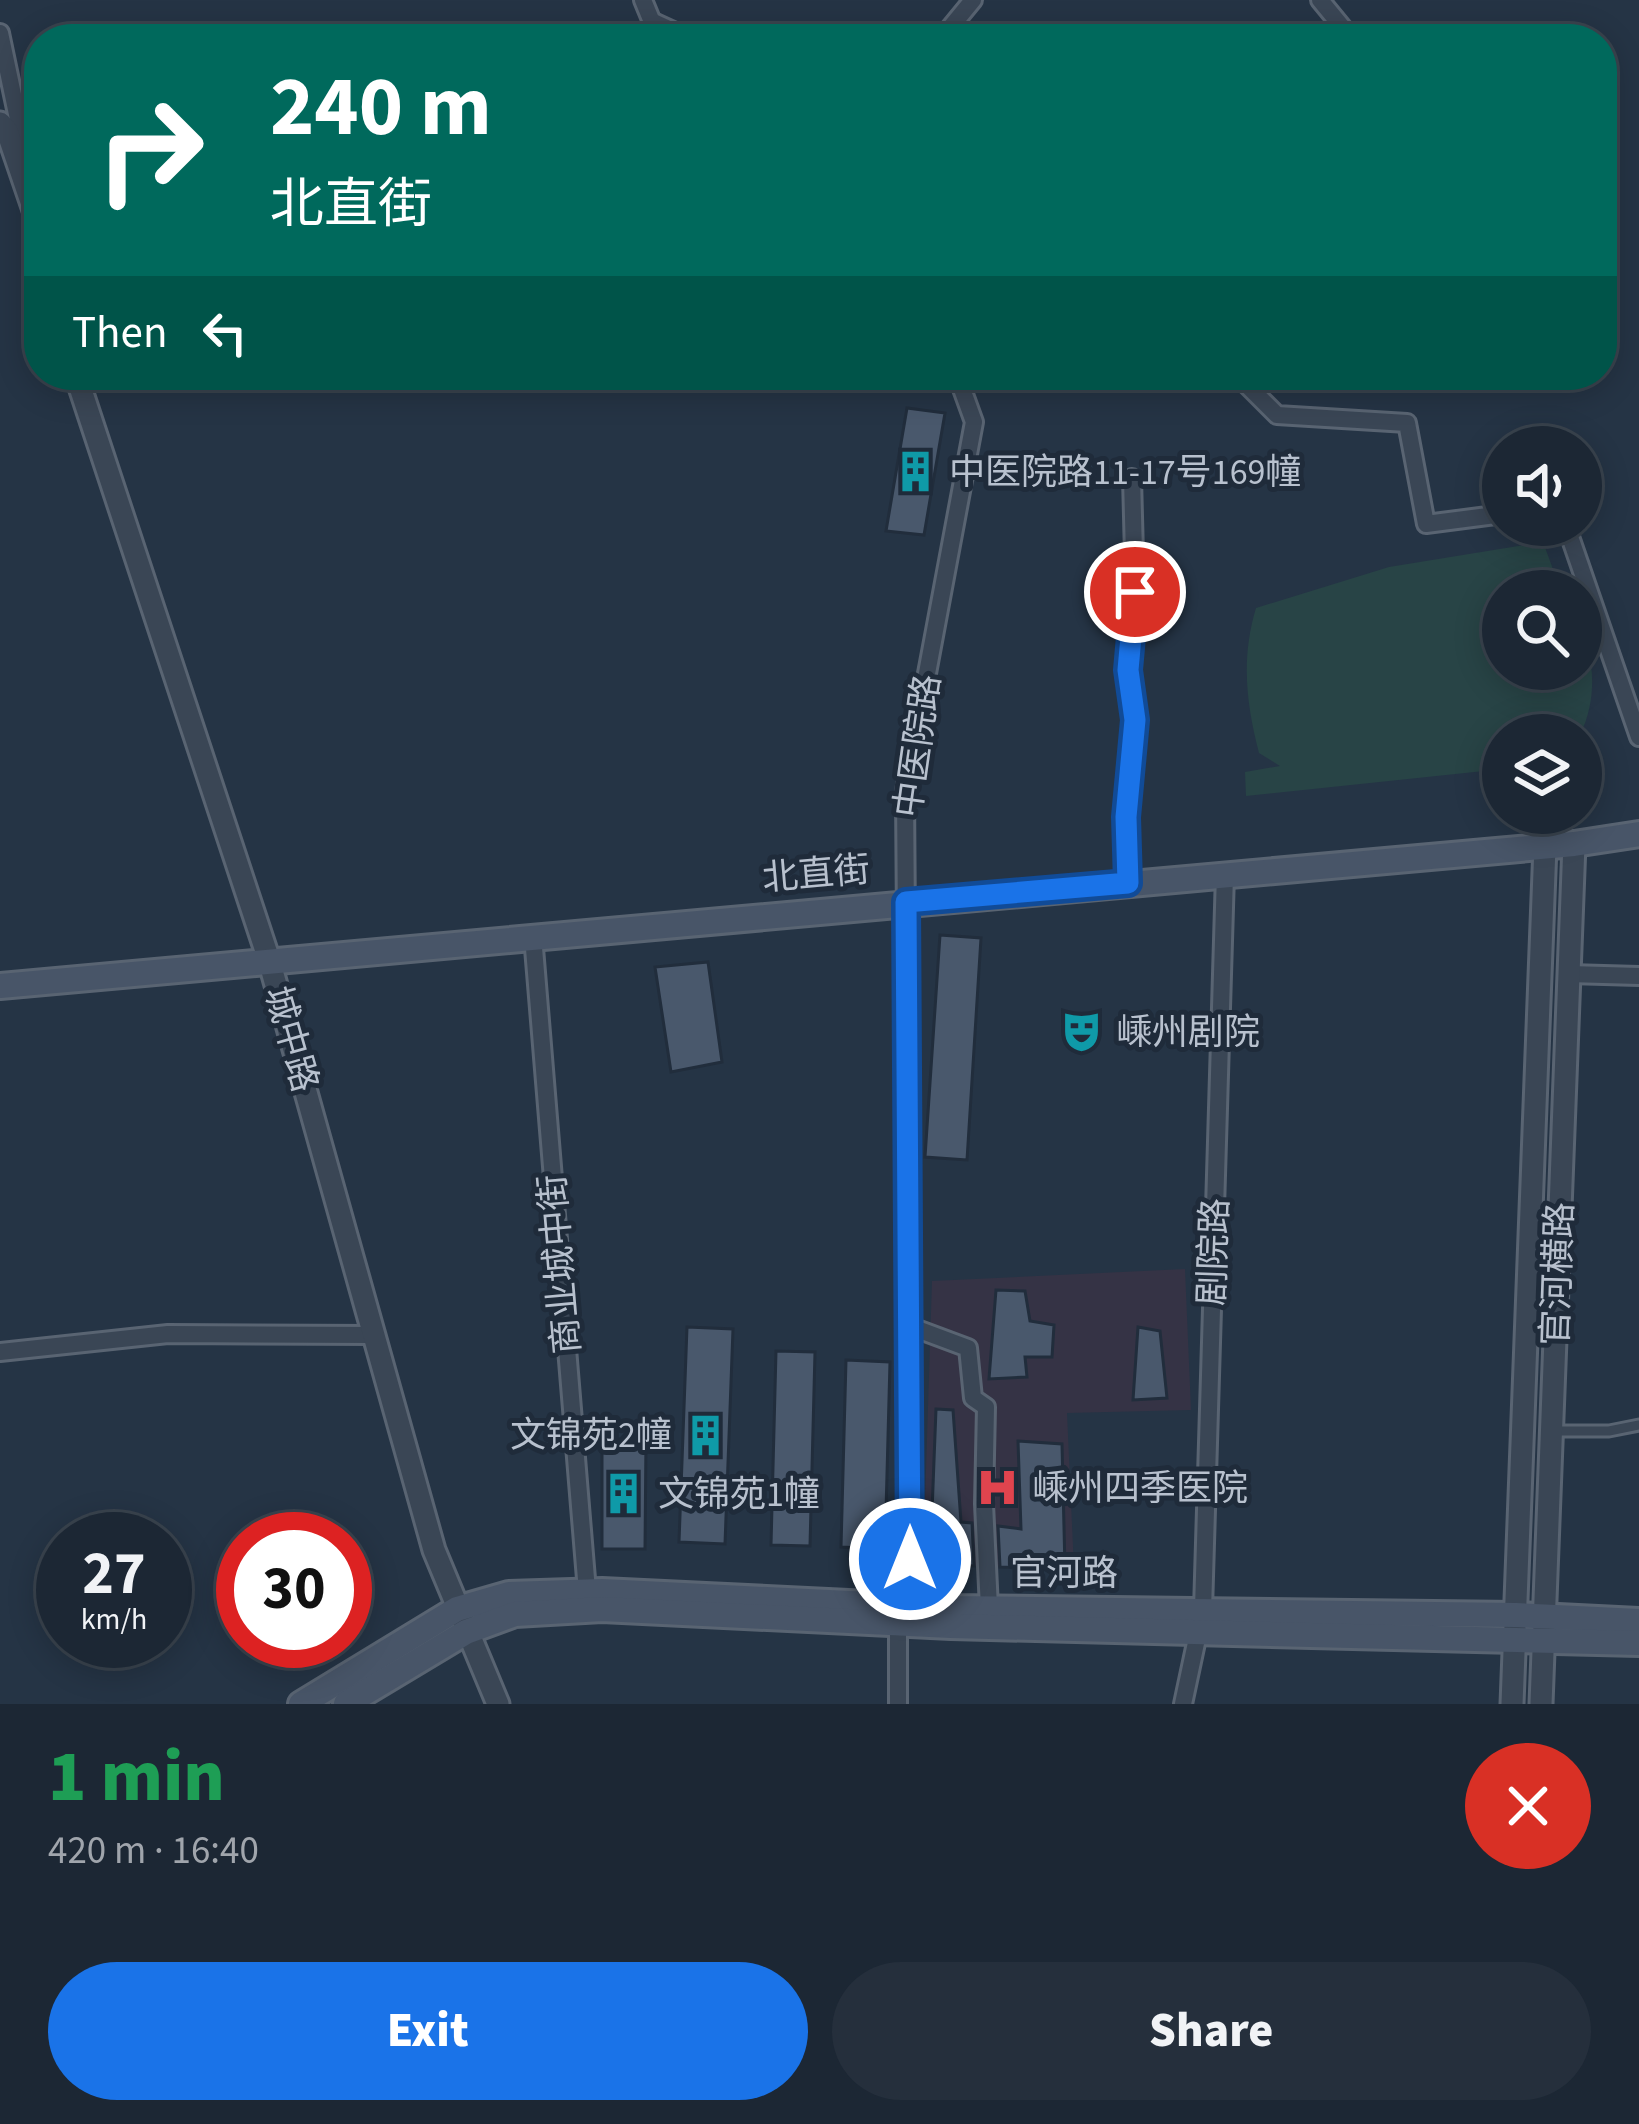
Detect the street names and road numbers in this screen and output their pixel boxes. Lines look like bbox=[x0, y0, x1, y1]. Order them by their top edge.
street label: 中医院路 bbox=[883, 671, 953, 821]
street label: 北直街 bbox=[760, 844, 872, 904]
street label: 城中路 bbox=[252, 980, 330, 1098]
street label: 商业城中街 bbox=[527, 1172, 593, 1356]
street label: 剧院路 bbox=[1187, 1197, 1241, 1307]
street label: 官河横路 bbox=[1530, 1201, 1586, 1347]
street label: 官河路 bbox=[1010, 1548, 1118, 1599]

